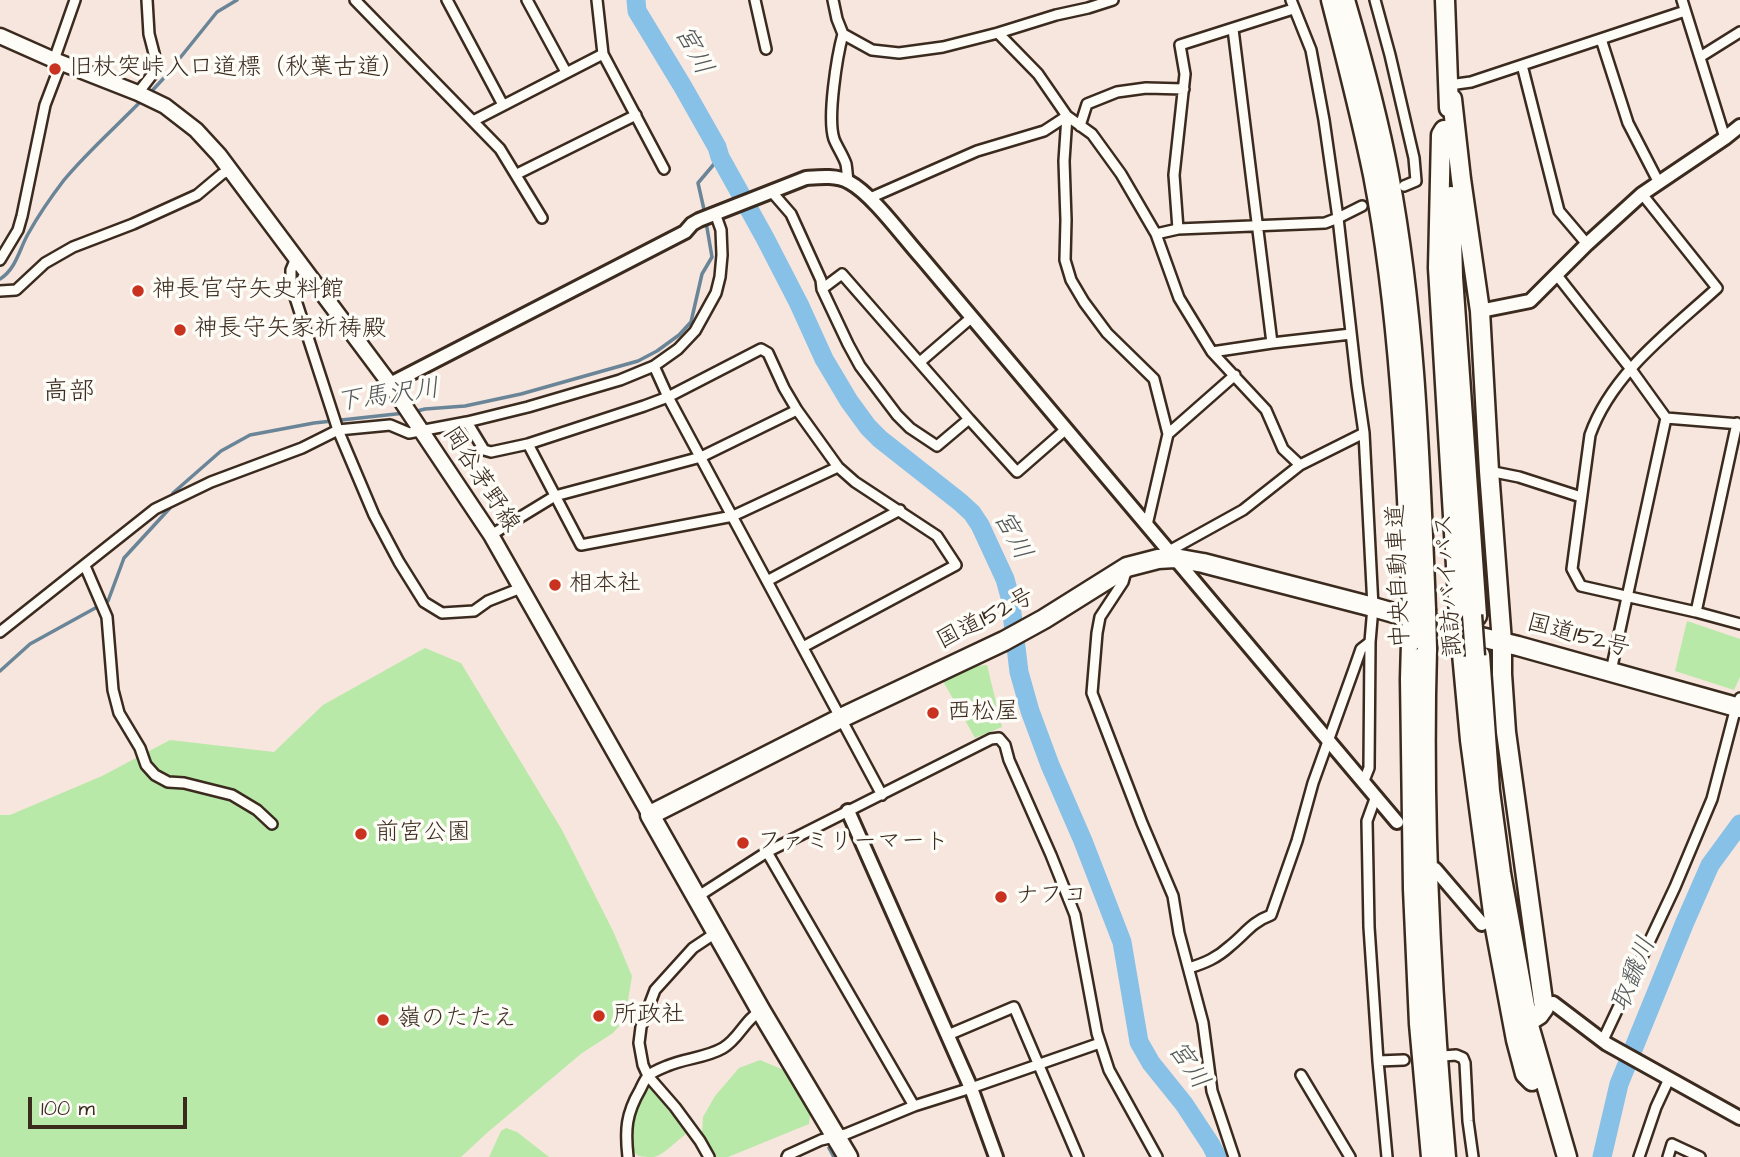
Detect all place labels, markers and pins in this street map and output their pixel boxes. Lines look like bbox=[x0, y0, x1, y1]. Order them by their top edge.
place label: 旧杖突峠入口道標（秋葉古道） bbox=[69, 55, 405, 83]
marker: 旧杖突峠入口道標（秋葉古道） bbox=[47, 61, 63, 77]
place label: 神長官守矢史料館 bbox=[152, 277, 344, 305]
marker: 神長官守矢史料館 bbox=[130, 283, 146, 299]
place label: 神長守矢家祈祷殿 bbox=[194, 316, 386, 344]
marker: 神長守矢家祈祷殿 bbox=[172, 322, 188, 338]
place label: 相本社 bbox=[569, 571, 641, 599]
marker: 相本社 bbox=[547, 577, 563, 593]
place label: 西松屋 bbox=[947, 699, 1019, 727]
marker: 西松屋 bbox=[925, 705, 941, 721]
place label: 前宮公園 bbox=[375, 820, 471, 848]
marker: 前宮公園 bbox=[353, 826, 369, 842]
place label: ファミリーマート bbox=[757, 829, 949, 857]
marker: ファミリーマート bbox=[735, 835, 751, 851]
place label: ナフコ bbox=[1015, 883, 1087, 911]
marker: ナフコ bbox=[993, 889, 1009, 905]
place label: 所政社 bbox=[613, 1002, 685, 1030]
place label: 嶺のたたえ bbox=[397, 1006, 517, 1034]
marker: 所政社 bbox=[591, 1008, 607, 1024]
marker: 嶺のたたえ bbox=[375, 1012, 391, 1028]

